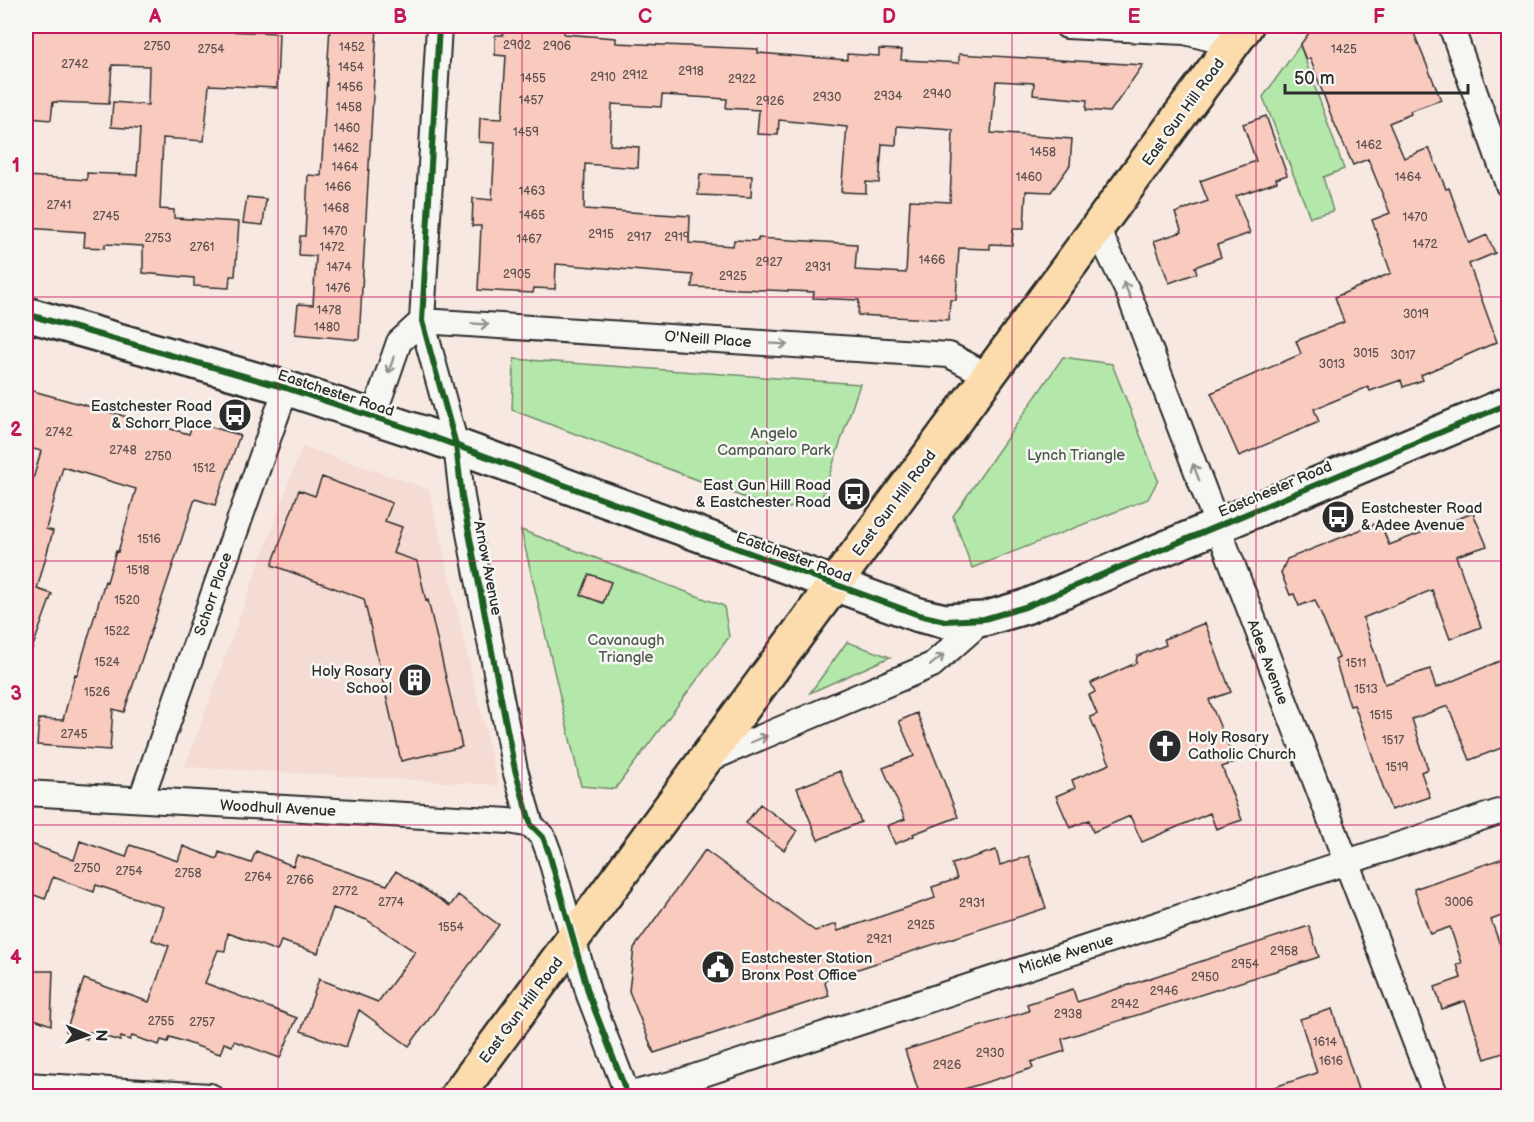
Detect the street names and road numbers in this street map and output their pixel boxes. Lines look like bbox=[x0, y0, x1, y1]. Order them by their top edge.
street label: East Gun Hill Road bbox=[1138, 55, 1229, 170]
street label: O'Neill Place bbox=[664, 327, 752, 352]
street label: Eastchester Road bbox=[275, 366, 396, 421]
street label: East Gun Hill Road bbox=[848, 446, 941, 560]
street label: Eastchester Road bbox=[1216, 457, 1335, 522]
street label: Arnow Avenue bbox=[469, 519, 506, 617]
street label: Eastchester Road bbox=[734, 528, 854, 587]
street label: Schorr Place bbox=[190, 550, 237, 638]
street label: Adee Avenue bbox=[1243, 617, 1292, 708]
street label: Woodhull Avenue bbox=[219, 796, 337, 821]
street label: Mickle Avenue bbox=[1016, 930, 1116, 979]
street label: East Gun Hill Road bbox=[475, 953, 568, 1067]

